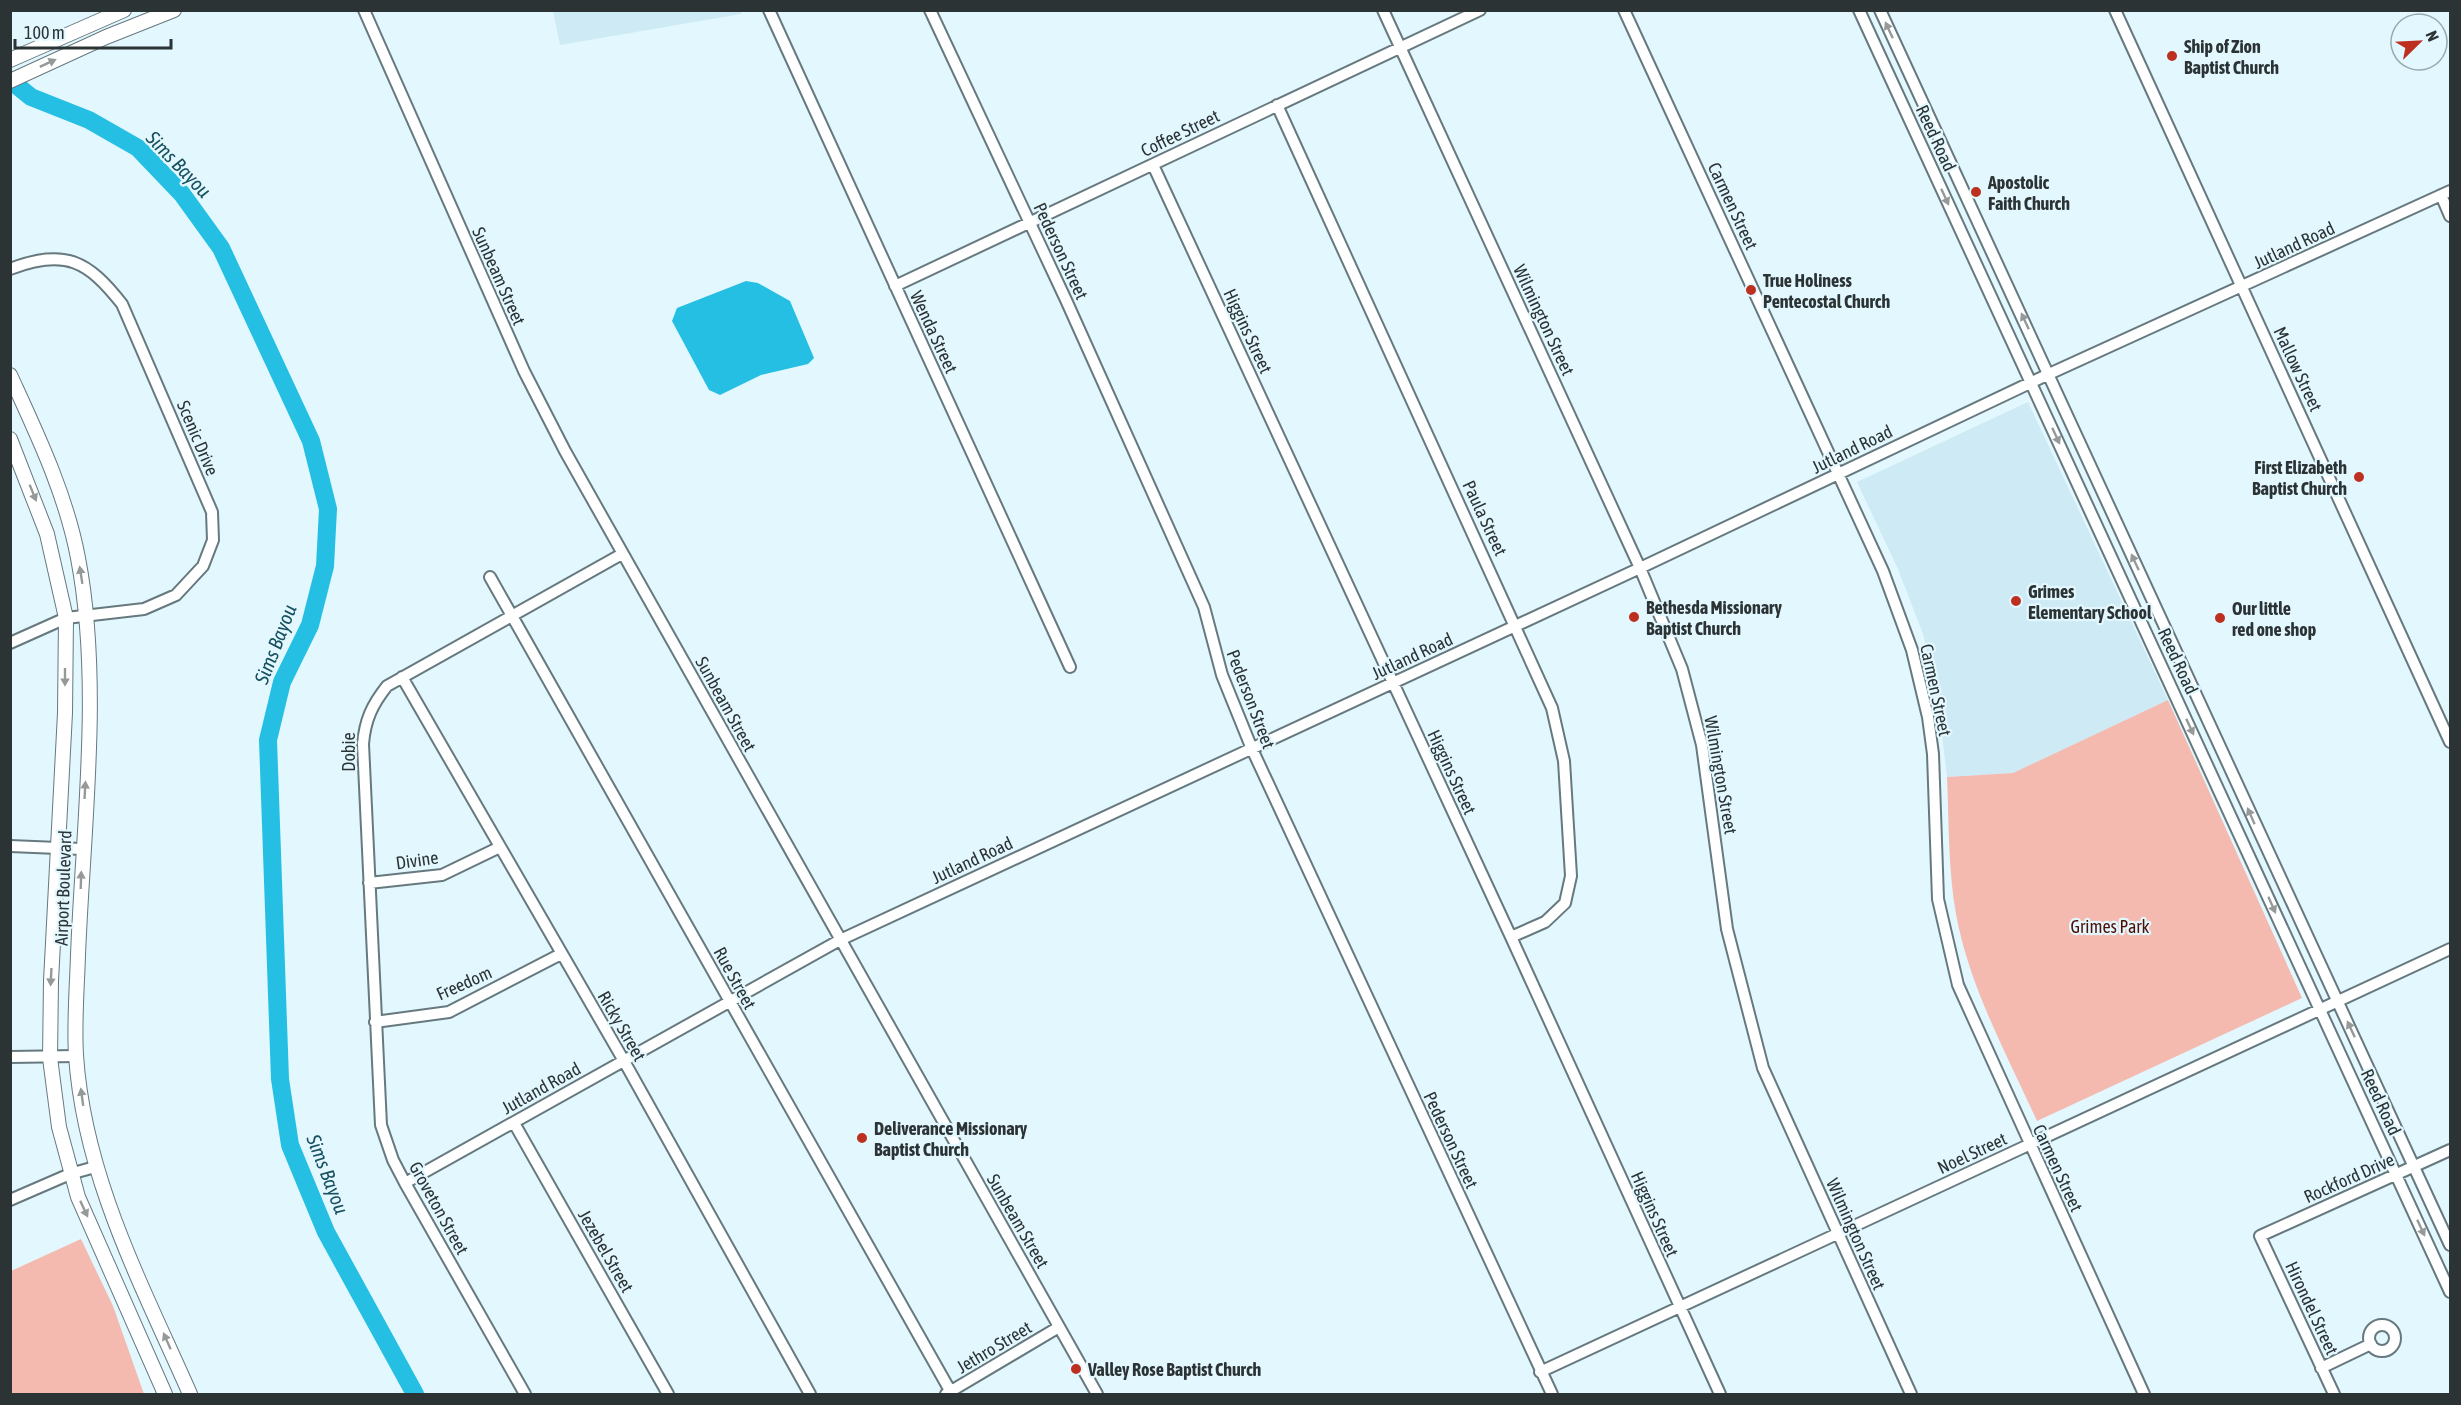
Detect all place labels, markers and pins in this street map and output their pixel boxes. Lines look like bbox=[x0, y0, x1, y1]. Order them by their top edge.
place label: Ship of Zion Baptist Church bbox=[2184, 36, 2279, 78]
marker: Ship of Zion Baptist Church bbox=[2165, 49, 2179, 63]
place label: Apostolic Faith Church bbox=[1987, 172, 2070, 214]
marker: Apostolic Faith Church bbox=[1969, 185, 1983, 199]
place label: True Holiness Pentecostal Church bbox=[1763, 270, 1890, 312]
marker: True Holiness Pentecostal Church bbox=[1744, 283, 1758, 297]
place label: First Elizabeth Baptist Church bbox=[2252, 457, 2347, 499]
marker: First Elizabeth Baptist Church bbox=[2352, 470, 2366, 484]
place label: Grimes Elementary School bbox=[2028, 581, 2152, 623]
marker: Grimes Elementary School bbox=[2009, 594, 2023, 608]
place label: Bethesda Missionary Baptist Church bbox=[1646, 597, 1782, 639]
place label: Our little red one shop bbox=[2232, 598, 2316, 640]
marker: Bethesda Missionary Baptist Church bbox=[1627, 610, 1641, 624]
marker: Our little red one shop bbox=[2213, 611, 2227, 625]
place label: Deliverance Missionary Baptist Church bbox=[874, 1118, 1028, 1160]
marker: Deliverance Missionary Baptist Church bbox=[855, 1131, 869, 1145]
place label: Valley Rose Baptist Church bbox=[1087, 1359, 1262, 1380]
marker: Valley Rose Baptist Church bbox=[1069, 1362, 1083, 1376]

